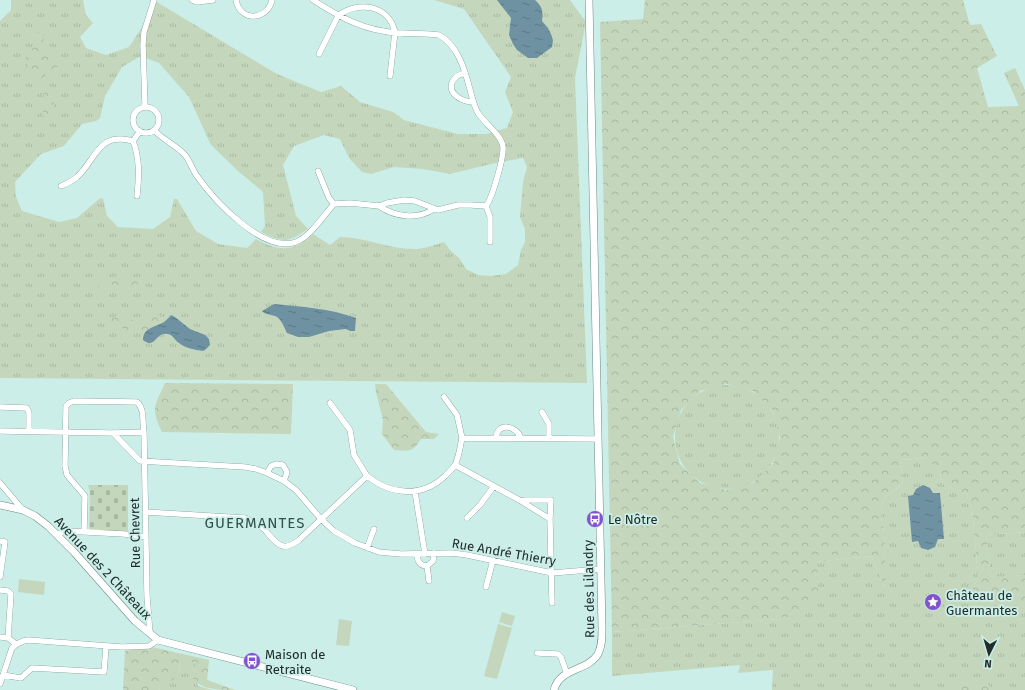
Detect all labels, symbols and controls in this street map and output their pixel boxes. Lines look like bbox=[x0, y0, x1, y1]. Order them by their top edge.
street label: Rue Chevret bbox=[127, 497, 143, 568]
bus stop icon: Le Nôtre bbox=[585, 509, 605, 529]
place label: Le Nôtre bbox=[608, 512, 658, 527]
street label: Avenue des 2 Châteaux bbox=[51, 513, 155, 623]
district label: GUERMANTES bbox=[205, 514, 305, 532]
street label: Rue André Thierry bbox=[451, 535, 558, 569]
street label: Rue des Lilandry bbox=[581, 539, 597, 638]
place label: Château de Guermantes bbox=[946, 588, 1017, 618]
place icon: Château de Guermantes bbox=[923, 592, 943, 612]
north arrow bbox=[969, 634, 1009, 674]
place label: Maison de Retraite bbox=[265, 647, 325, 677]
bus stop icon: Maison de Retraite bbox=[242, 651, 262, 671]
text: N bbox=[984, 657, 992, 670]

